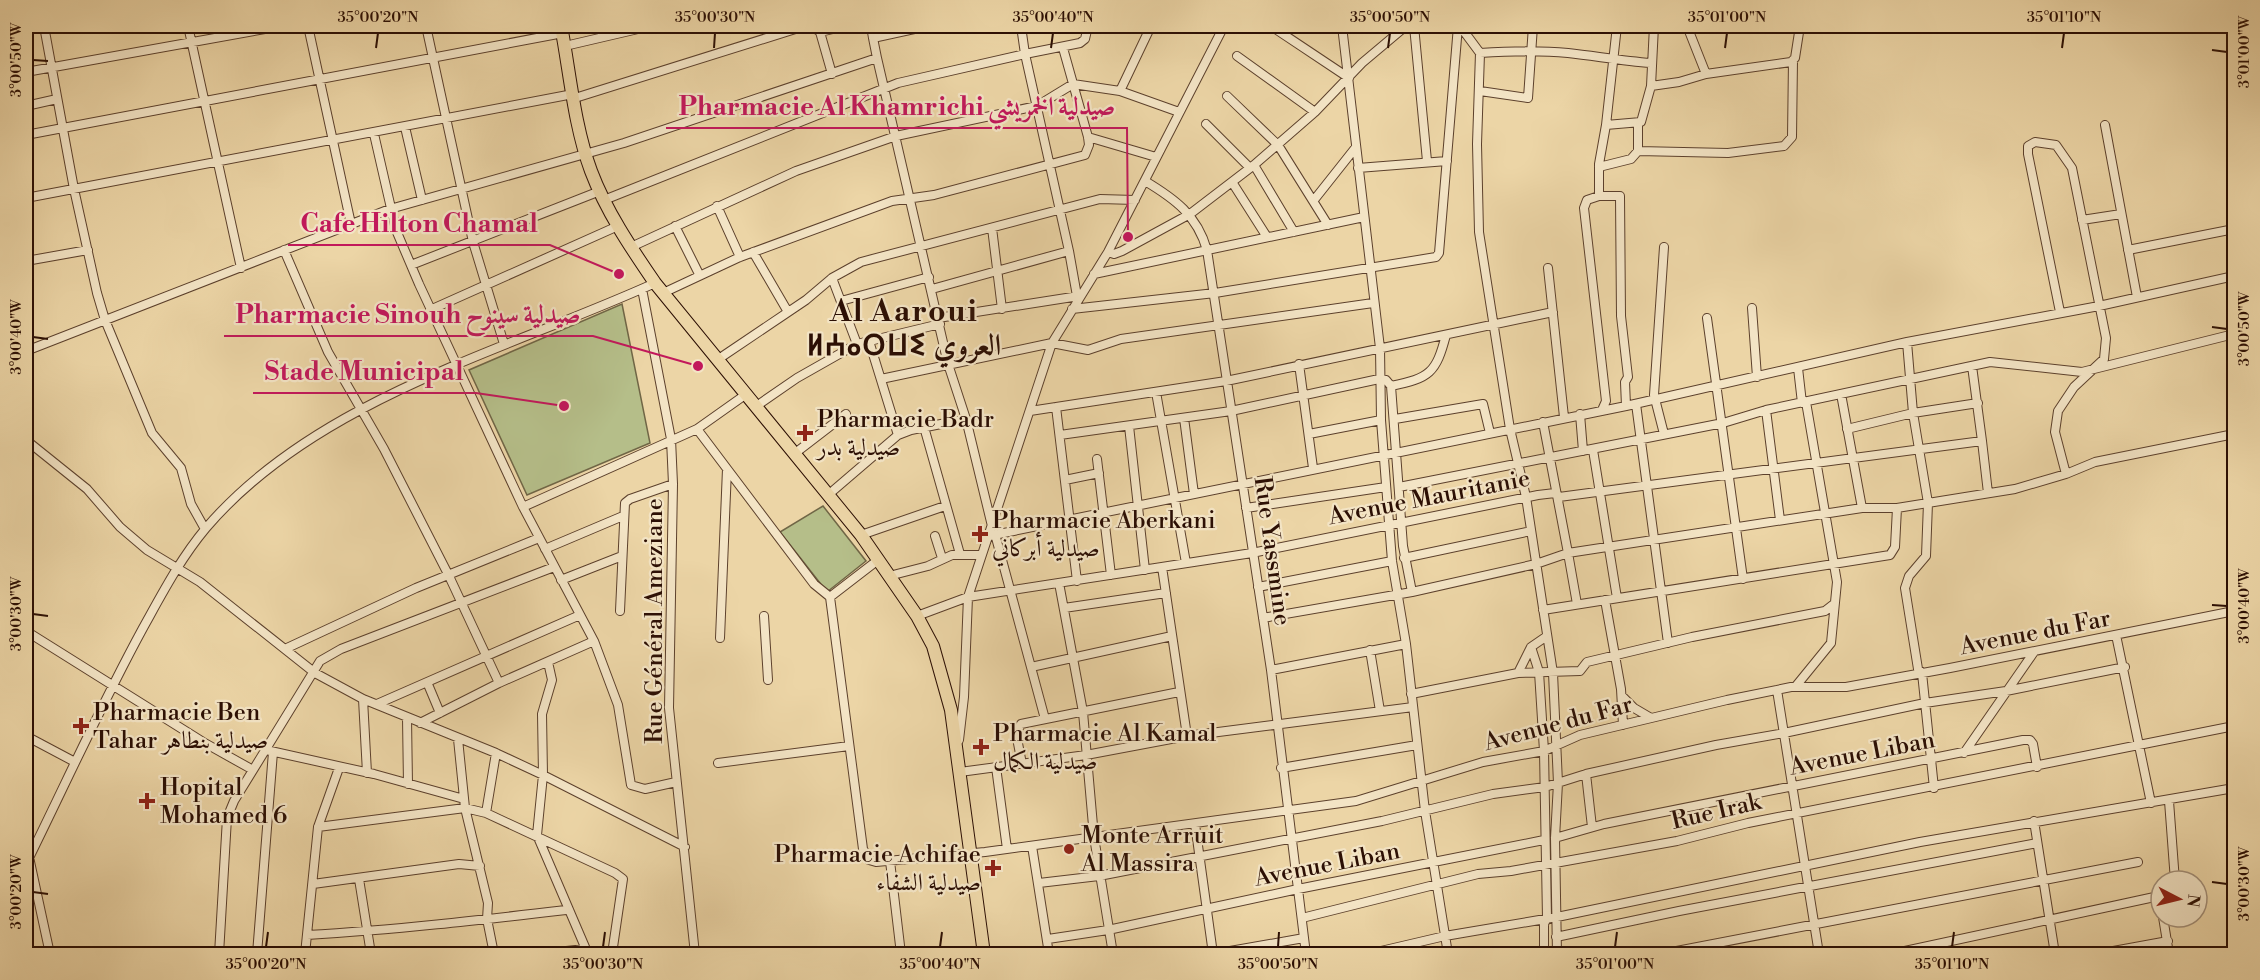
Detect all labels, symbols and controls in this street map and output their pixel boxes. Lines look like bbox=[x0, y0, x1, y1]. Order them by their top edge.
text: 35°00'20"N bbox=[338, 8, 418, 27]
text: 35°00'30"N bbox=[675, 8, 755, 27]
text: 35°00'40"N bbox=[1012, 8, 1094, 27]
text: 35°00'50"N bbox=[1350, 8, 1430, 27]
text: 35°01'00"N bbox=[1688, 8, 1766, 27]
text: 35°01'10"N bbox=[2027, 8, 2101, 27]
text: 3°01'00"W bbox=[2235, 15, 2254, 88]
text: 3°00'50"W bbox=[7, 22, 26, 97]
callout: Pharmacie Al Khamrichi صيدلية الخمريشي bbox=[666, 84, 1127, 128]
text: Pharmacie Al Khamrichi صيدلية الخمريشي bbox=[679, 91, 1115, 130]
callout: Cafe Hilton Chamal bbox=[288, 201, 550, 245]
text: Cafe Hilton Chamal bbox=[300, 208, 538, 240]
text: 3°00'50"W bbox=[2235, 291, 2254, 366]
callout: Pharmacie Sinouh صيدلية سينوح bbox=[224, 292, 593, 336]
district label: Al Aaroui ⵍⵄⴰⵔⵡⵉ العروي bbox=[807, 293, 1001, 368]
text: 3°00'40"W bbox=[7, 299, 26, 375]
text: Pharmacie Sinouh صيدلية سينوح bbox=[235, 299, 581, 337]
callout: Stade Municipal bbox=[253, 349, 476, 393]
text: Stade Municipal bbox=[265, 356, 464, 388]
place label: Pharmacie Badr صيدلية بدر bbox=[815, 405, 994, 463]
marker: Pharmacie Badr صيدلية بدر bbox=[798, 426, 812, 440]
street label: Avenue Mauritanie bbox=[1325, 464, 1533, 532]
street label: Rue Yassmine bbox=[1247, 475, 1297, 628]
street label: Rue Général Ameziane bbox=[640, 498, 670, 744]
place label: Pharmacie Aberkani صيدلية أبركاني bbox=[992, 506, 1216, 567]
marker: Pharmacie Aberkani صيدلية أبركاني bbox=[973, 527, 987, 541]
text: 3°00'40"W bbox=[2235, 568, 2254, 644]
text: 3°00'30"W bbox=[7, 576, 26, 651]
street label: Avenue du Far bbox=[1956, 604, 2113, 663]
street label: Avenue du Far bbox=[1479, 690, 1636, 759]
place label: Pharmacie Ben Tahar صيدلية بنطاهر bbox=[93, 698, 268, 756]
marker: Pharmacie Ben Tahar صيدلية بنطاهر bbox=[74, 719, 88, 733]
place label: Pharmacie Al Kamal صيدلية الكمال bbox=[993, 719, 1216, 777]
street label: Avenue Liban bbox=[1786, 725, 1938, 783]
marker: Pharmacie Al Kamal صيدلية الكمال bbox=[974, 740, 988, 754]
place label: Hopital Mohamed 6 bbox=[160, 773, 287, 831]
street label: Rue Irak bbox=[1668, 787, 1766, 837]
marker: Hopital Mohamed 6 bbox=[138, 792, 156, 810]
place label: Monte Arruit Al Massira bbox=[1080, 821, 1224, 879]
street label: Avenue Liban bbox=[1251, 836, 1403, 894]
place label: Pharmacie Achifae صيدلية الشفاء bbox=[774, 840, 981, 898]
marker: Monte Arruit Al Massira bbox=[1062, 842, 1076, 856]
text: 3°00'30"W bbox=[2235, 846, 2254, 921]
text: 3°00'20"W bbox=[7, 854, 26, 930]
marker: Pharmacie Achifae صيدلية الشفاء bbox=[986, 861, 1000, 875]
north arrow bbox=[2149, 869, 2209, 929]
text: N bbox=[2182, 893, 2204, 909]
text: 35°00'20"N bbox=[226, 955, 306, 974]
text: 35°00'30"N bbox=[563, 955, 643, 974]
text: 35°00'40"N bbox=[899, 955, 981, 974]
text: 35°00'50"N bbox=[1238, 955, 1318, 974]
text: 35°01'00"N bbox=[1576, 955, 1654, 974]
text: 35°01'10"N bbox=[1915, 955, 1989, 974]

